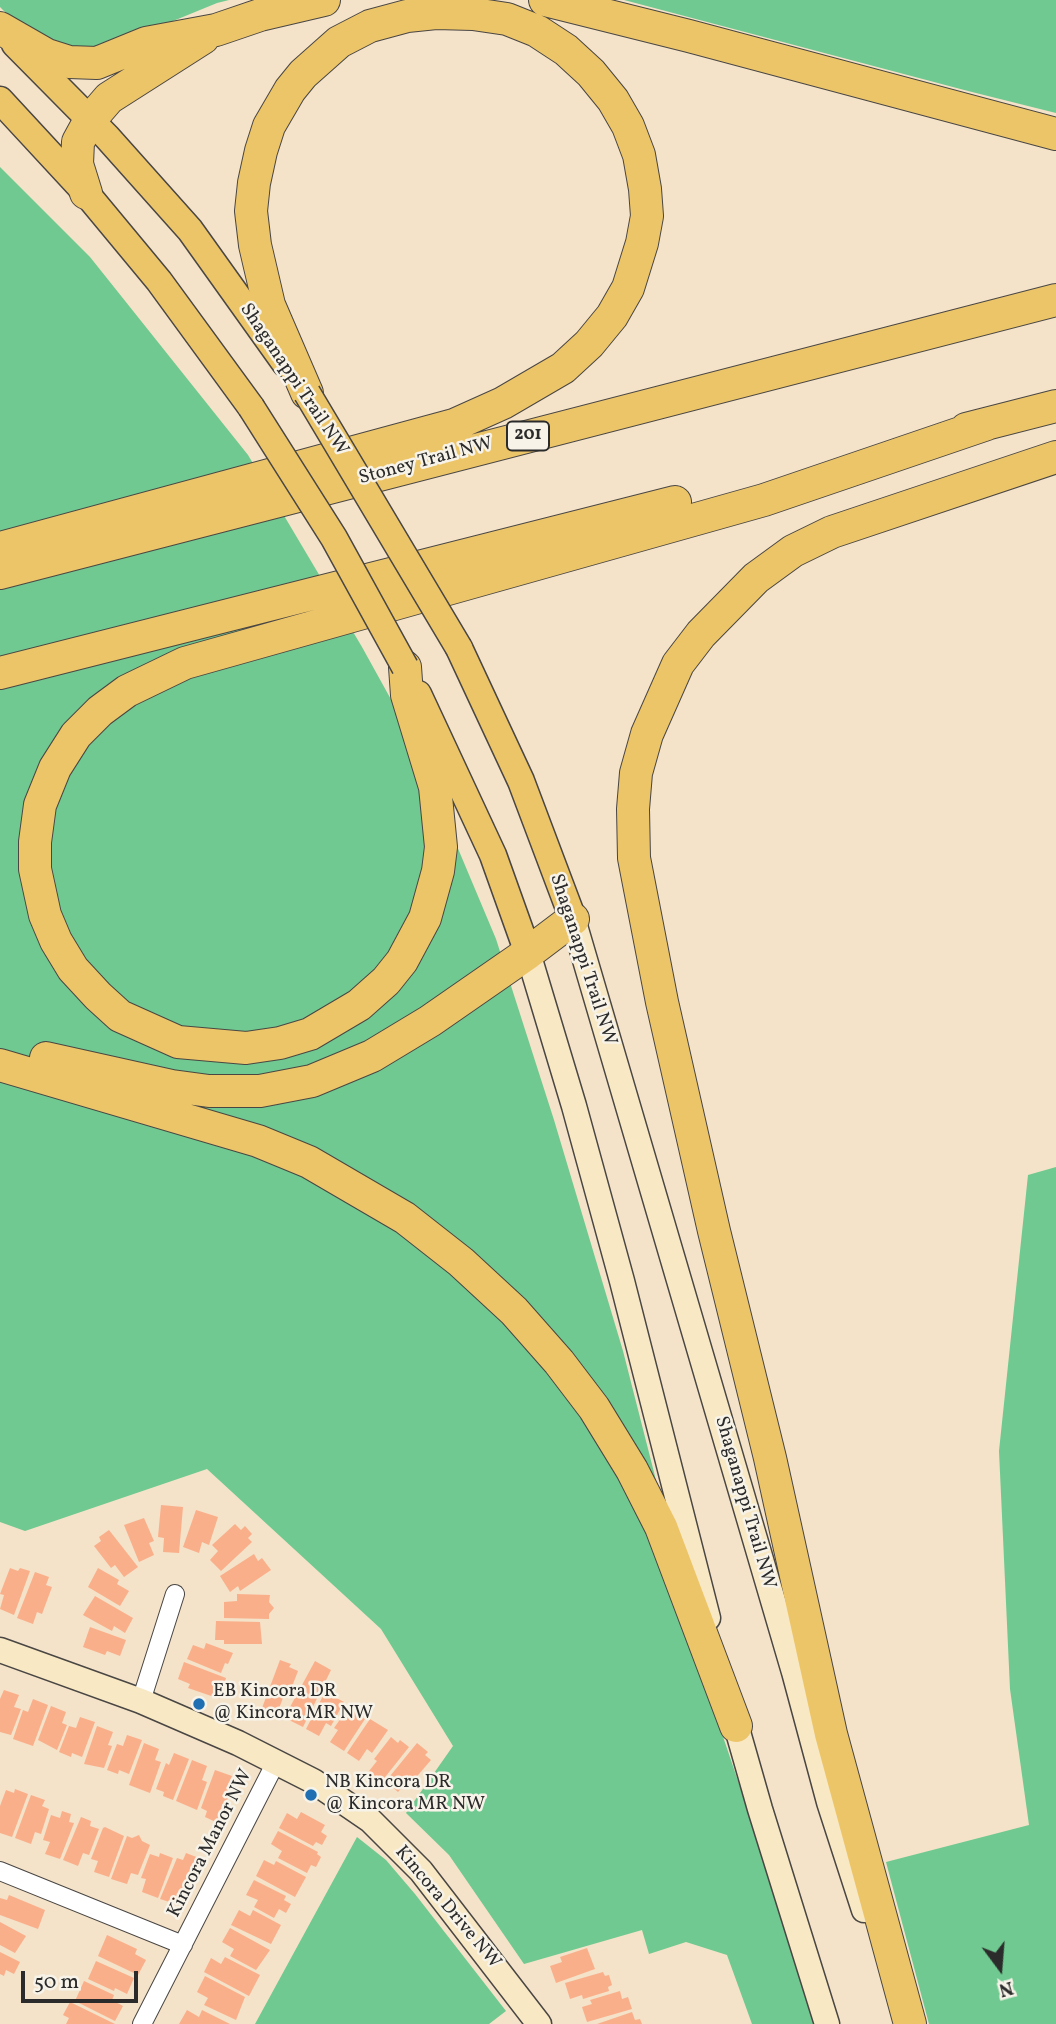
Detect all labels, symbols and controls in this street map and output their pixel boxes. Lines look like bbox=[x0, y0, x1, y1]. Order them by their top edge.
street label: Shaganappi Trail NW bbox=[234, 300, 352, 460]
road number: 201 bbox=[507, 422, 549, 450]
street label: Stoney Trail NW bbox=[357, 433, 495, 491]
street label: Shaganappi Trail NW bbox=[544, 872, 620, 1048]
street label: Shaganappi Trail NW bbox=[708, 1414, 780, 1592]
place label: EB Kincora DR @ Kincora MR NW bbox=[213, 1682, 373, 1726]
marker: EB Kincora DR @ Kincora MR NW bbox=[191, 1696, 207, 1712]
street label: Kincora Manor NW bbox=[164, 1766, 258, 1922]
place label: NB Kincora DR @ Kincora MR NW bbox=[325, 1773, 485, 1817]
marker: NB Kincora DR @ Kincora MR NW bbox=[303, 1787, 319, 1803]
street label: Kincora Drive NW bbox=[389, 1842, 505, 1974]
north arrow bbox=[965, 1933, 1035, 2003]
scale bar bbox=[24, 1958, 142, 2002]
text: 50 m bbox=[34, 1968, 79, 1997]
text: N bbox=[996, 1974, 1016, 2003]

